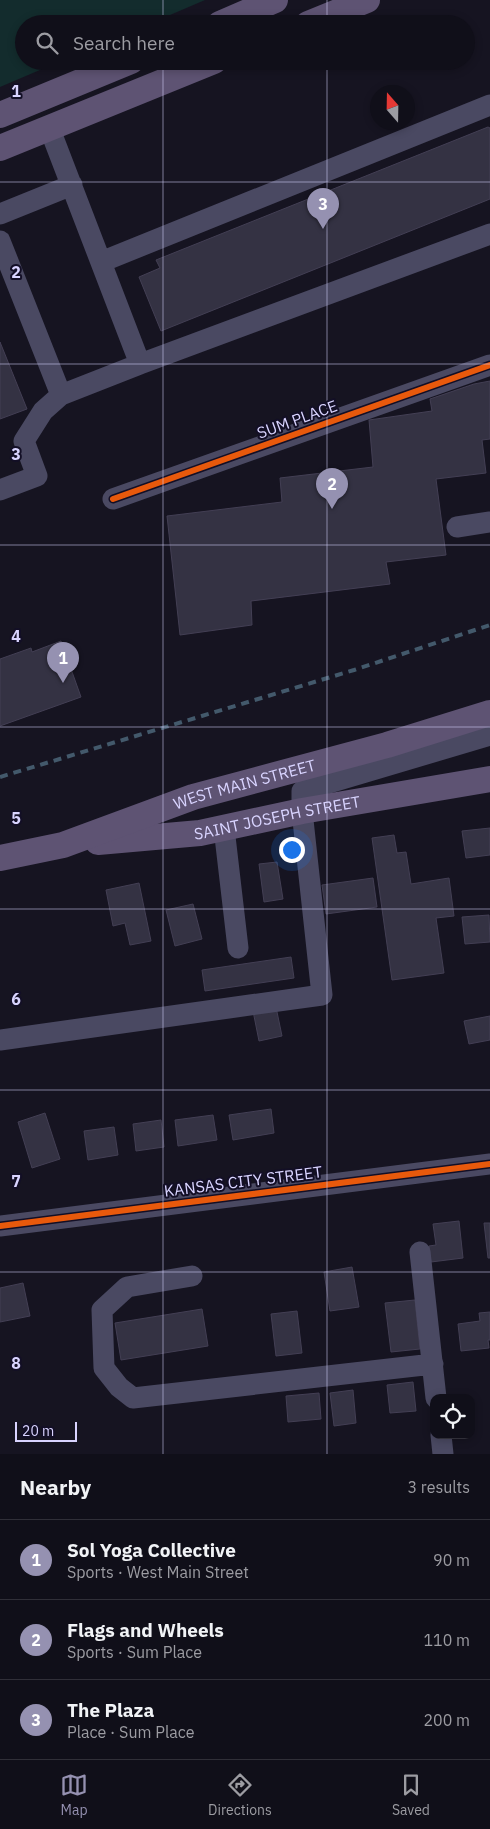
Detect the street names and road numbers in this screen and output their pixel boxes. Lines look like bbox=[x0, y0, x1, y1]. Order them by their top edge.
street label: SUM PLACE bbox=[254, 395, 340, 443]
street label: WEST MAIN STREET bbox=[171, 755, 318, 813]
street label: SAINT JOSEPH STREET bbox=[193, 791, 362, 843]
street label: KANSAS CITY STREET bbox=[163, 1161, 323, 1201]

